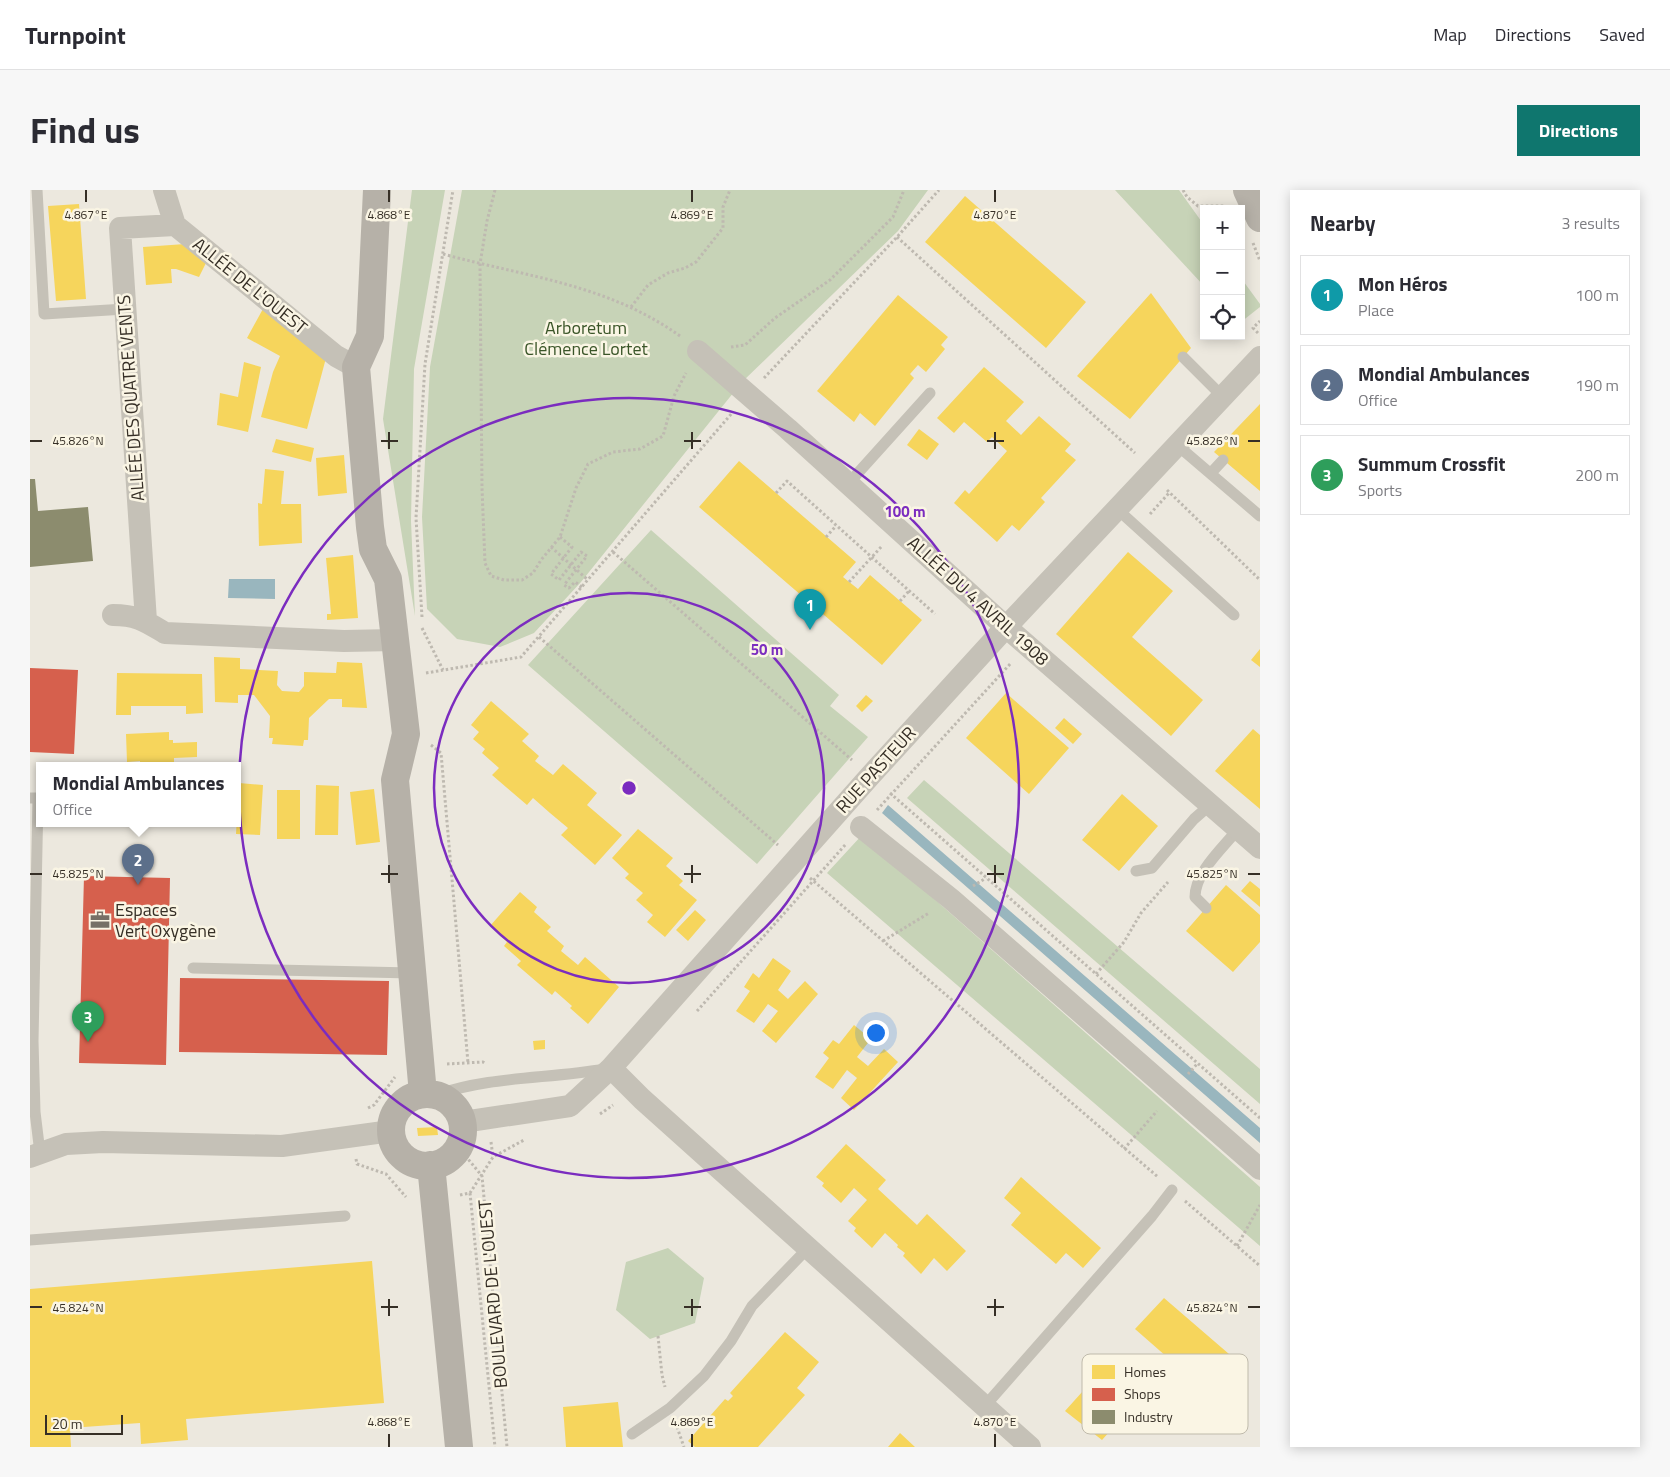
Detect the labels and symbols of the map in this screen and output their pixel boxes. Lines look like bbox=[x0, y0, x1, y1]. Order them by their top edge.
text: 4.867°E bbox=[65, 205, 108, 224]
text: 4.868°E bbox=[368, 205, 411, 224]
text: 4.869°E bbox=[671, 205, 714, 224]
text: 4.870°E bbox=[974, 205, 1017, 224]
street label: ALLÉE DE L'OUEST bbox=[187, 231, 314, 341]
street label: ALLÉE DES QUATRE VENTS bbox=[110, 294, 151, 502]
park label: Arboretum Clémence Lortet bbox=[524, 314, 648, 362]
text: 45.826°N bbox=[52, 431, 104, 450]
text: 45.826°N bbox=[1186, 431, 1238, 450]
text: 100 m bbox=[884, 500, 926, 523]
street label: ALLÉE DU 4 AVRIL 1908 bbox=[902, 530, 1055, 672]
pin: 1 bbox=[794, 589, 826, 630]
text: 50 m bbox=[751, 638, 783, 661]
street label: RUE PASTEUR bbox=[829, 720, 922, 819]
centre of rings bbox=[620, 779, 638, 797]
pin: 2 bbox=[122, 844, 154, 885]
text: 45.825°N bbox=[52, 864, 104, 883]
text: 45.825°N bbox=[1186, 864, 1238, 883]
place label: Espaces Vert Oxygène bbox=[115, 896, 216, 944]
office icon: Espaces Vert Oxygène bbox=[89, 909, 111, 931]
pin: 3 bbox=[72, 1001, 104, 1042]
your location bbox=[863, 1020, 889, 1046]
street label: BOULEVARD DE L'OUEST bbox=[471, 1198, 514, 1390]
text: 45.824°N bbox=[52, 1298, 104, 1317]
text: 45.824°N bbox=[1186, 1298, 1238, 1317]
legend bbox=[1082, 1354, 1248, 1434]
text: Homes bbox=[1124, 1361, 1166, 1382]
text: Shops bbox=[1124, 1383, 1160, 1404]
text: Industry bbox=[1124, 1406, 1173, 1427]
scale bar bbox=[45, 1412, 122, 1435]
text: 4.868°E bbox=[368, 1412, 411, 1431]
text: 4.869°E bbox=[671, 1412, 714, 1431]
text: 4.870°E bbox=[974, 1412, 1017, 1431]

